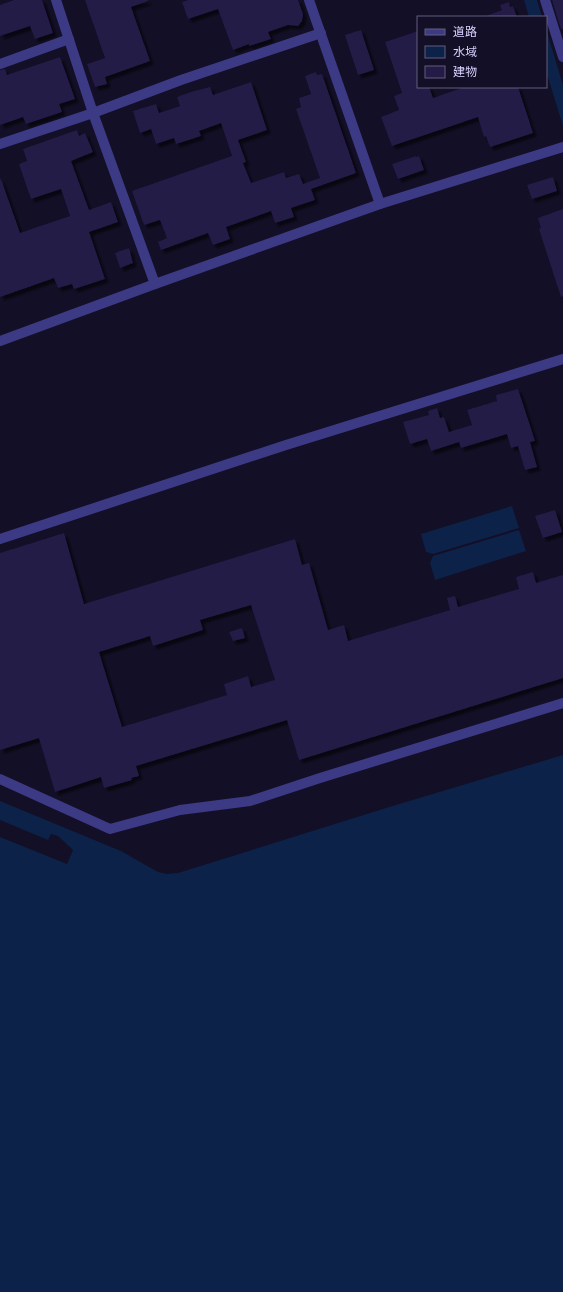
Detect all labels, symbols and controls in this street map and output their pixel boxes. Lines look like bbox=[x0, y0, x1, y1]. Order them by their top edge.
legend bbox=[417, 16, 547, 88]
text: 道路 bbox=[453, 24, 477, 39]
text: 水域 bbox=[453, 44, 477, 59]
text: 建物 bbox=[453, 64, 477, 79]

